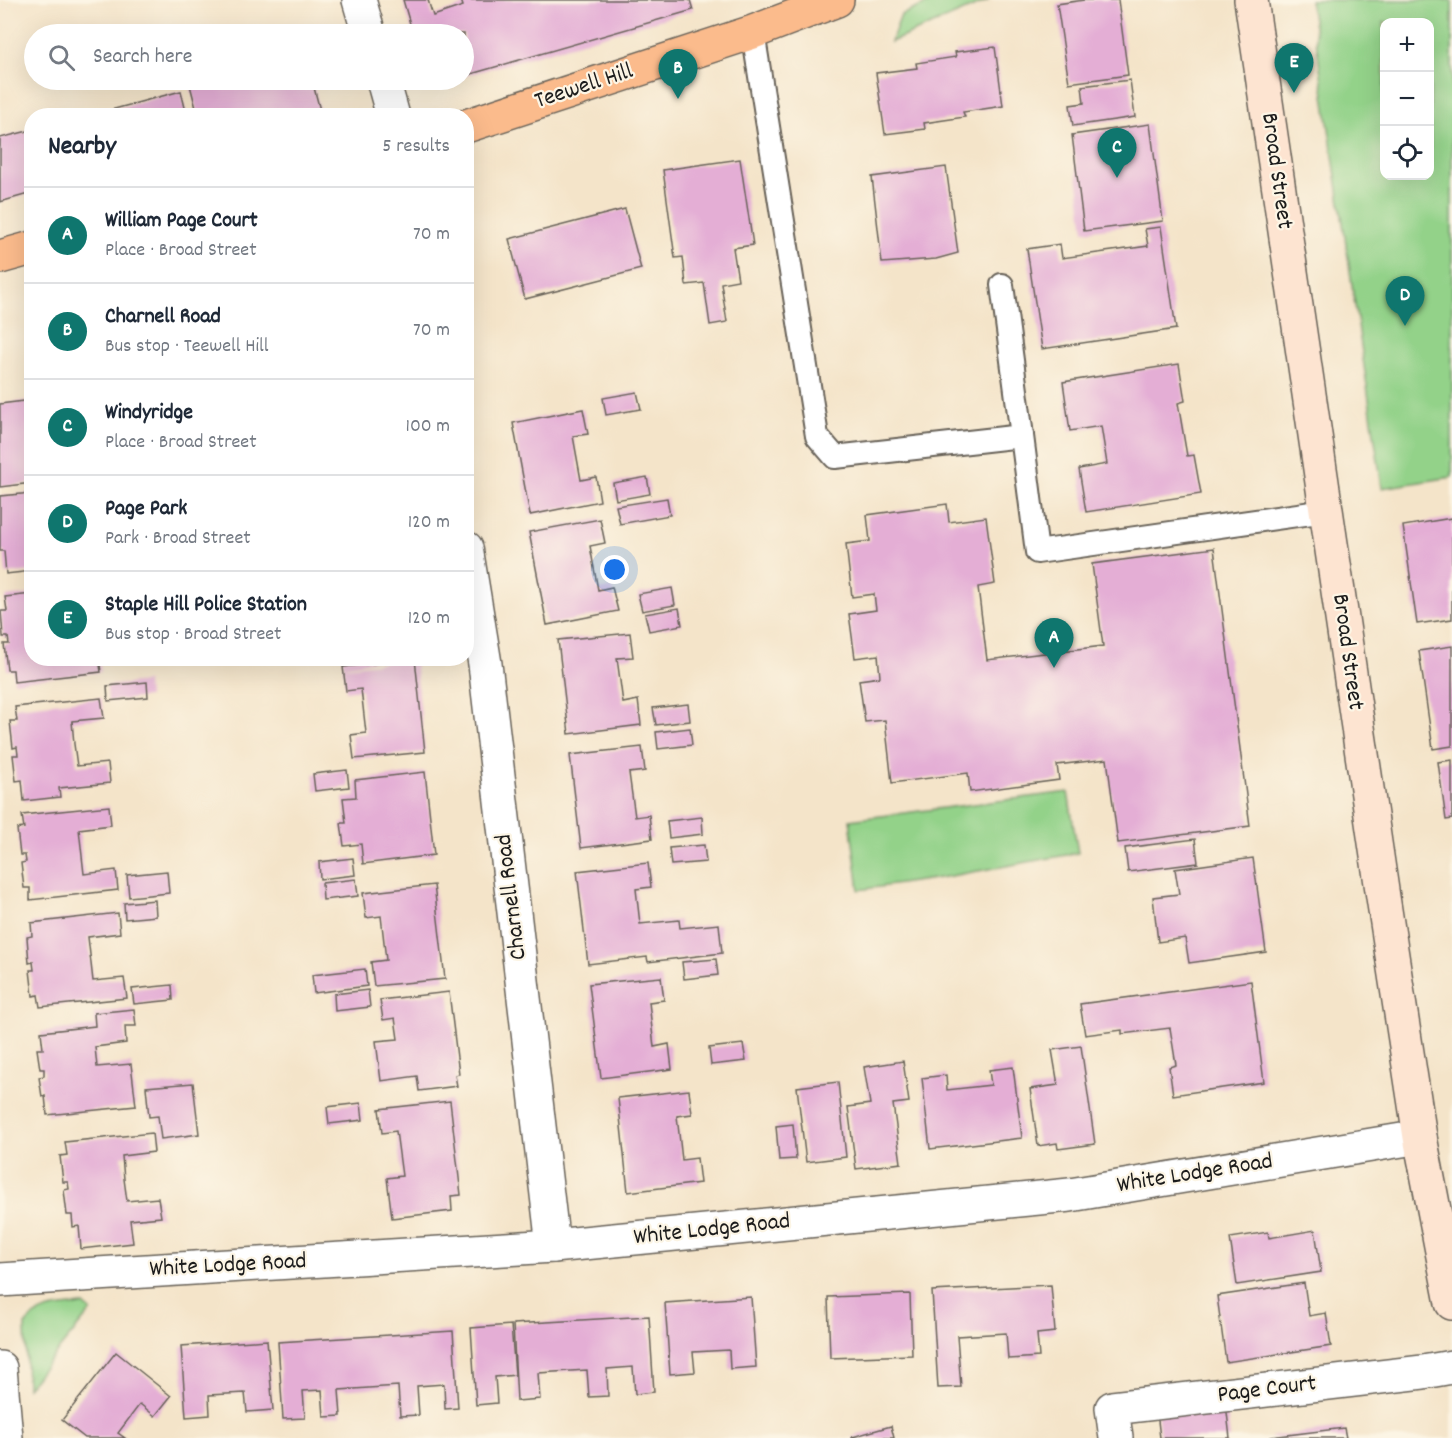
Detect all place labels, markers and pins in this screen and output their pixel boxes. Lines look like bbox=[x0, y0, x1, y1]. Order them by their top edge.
pin: E bbox=[1274, 44, 1314, 93]
pin: B bbox=[658, 50, 698, 99]
pin: C bbox=[1098, 128, 1136, 178]
pin: D bbox=[1386, 276, 1424, 326]
pin: A bbox=[1034, 618, 1074, 668]

